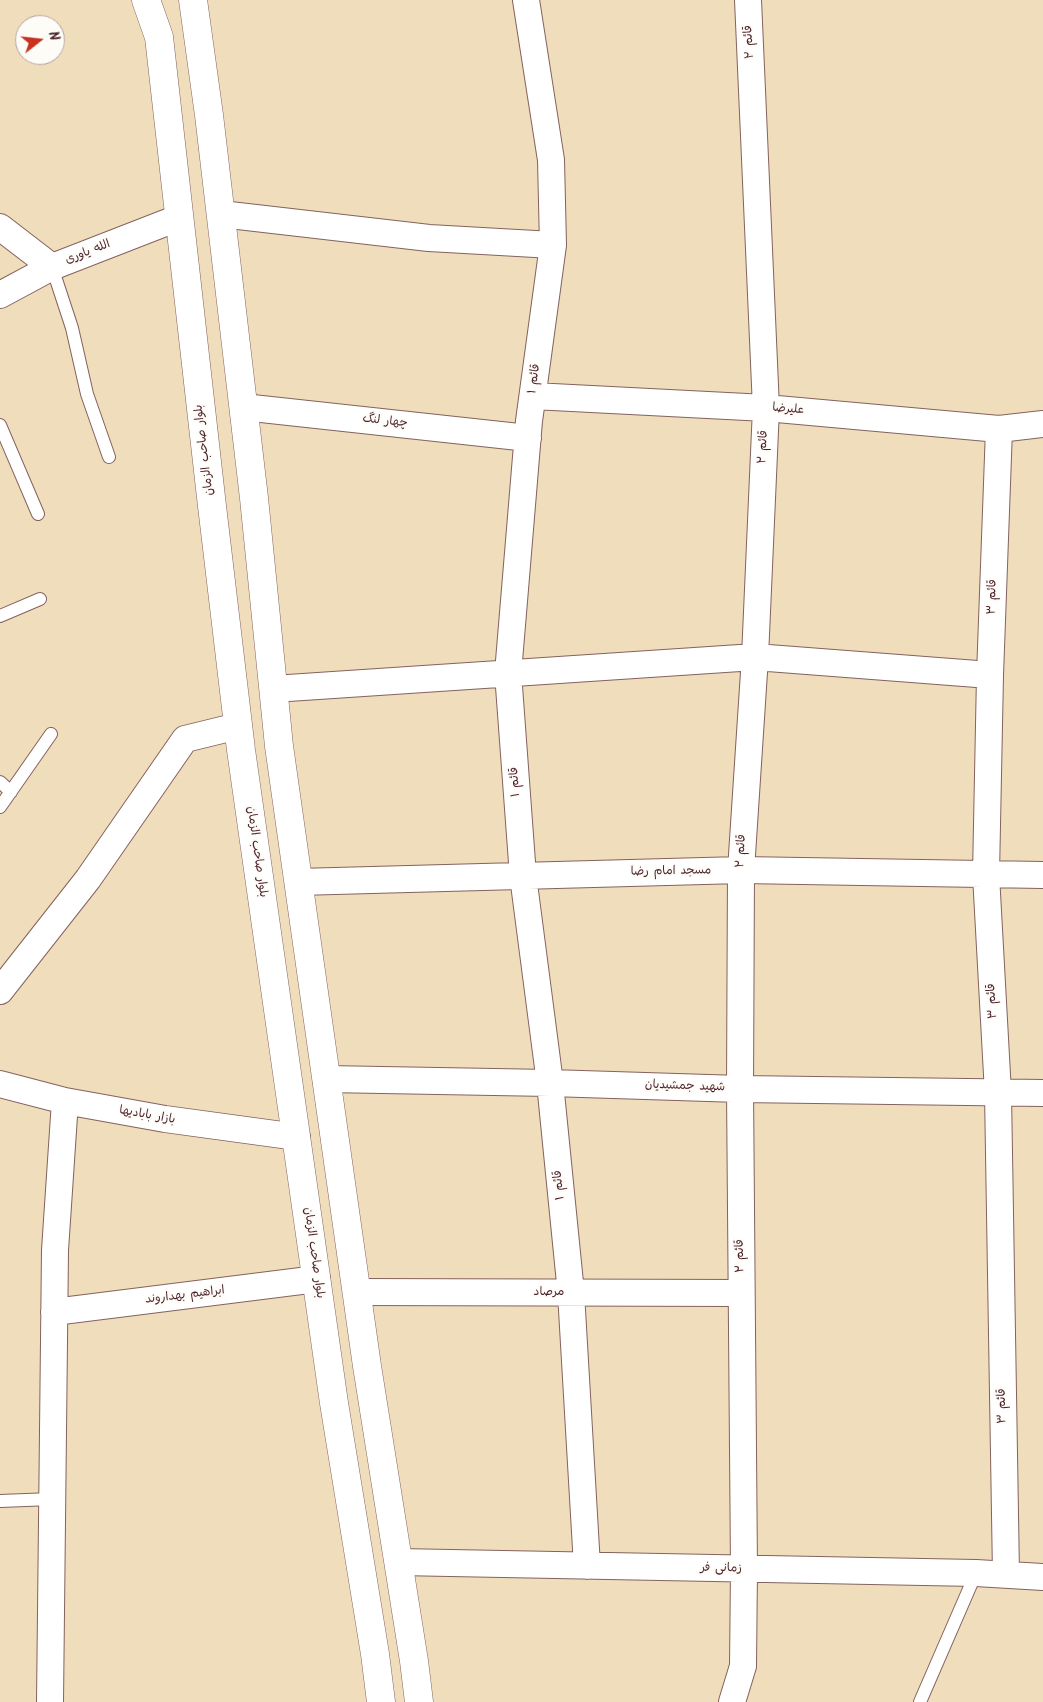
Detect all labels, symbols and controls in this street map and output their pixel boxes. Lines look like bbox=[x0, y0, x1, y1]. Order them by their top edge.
north arrow bbox=[15, 15, 65, 65]
street label: قائم ۲ bbox=[742, 25, 758, 59]
text: N bbox=[42, 29, 65, 43]
street label: الله یاوری bbox=[63, 238, 113, 268]
street label: قائم ۱ bbox=[526, 363, 544, 395]
street label: علیرضا bbox=[771, 401, 805, 419]
street label: بلوار صاحب الزمان bbox=[192, 404, 218, 496]
street label: چهار لنگ bbox=[362, 412, 408, 432]
street label: قائم ۲ bbox=[756, 430, 772, 464]
street label: قائم ۳ bbox=[985, 579, 1001, 615]
street label: قائم ۱ bbox=[508, 767, 524, 797]
street label: بلوار صاحب الزمان bbox=[242, 806, 270, 898]
street label: قائم ۲ bbox=[734, 834, 750, 868]
street label: مسجد امام رضا bbox=[631, 864, 711, 880]
street label: قائم ۳ bbox=[985, 983, 1001, 1019]
street label: شهید جمشیدیان bbox=[645, 1078, 725, 1096]
street label: بازار بابادیها bbox=[118, 1104, 176, 1128]
street label: قائم ۱ bbox=[551, 1169, 569, 1201]
street label: بلوار صاحب الزمان bbox=[299, 1207, 327, 1299]
street label: قائم ۲ bbox=[734, 1239, 748, 1273]
street label: ابراهیم بهداروند bbox=[144, 1284, 226, 1308]
street label: مرصاد bbox=[534, 1286, 564, 1300]
street label: قائم ۳ bbox=[995, 1388, 1011, 1424]
street label: زمانی فر bbox=[700, 1561, 742, 1577]

